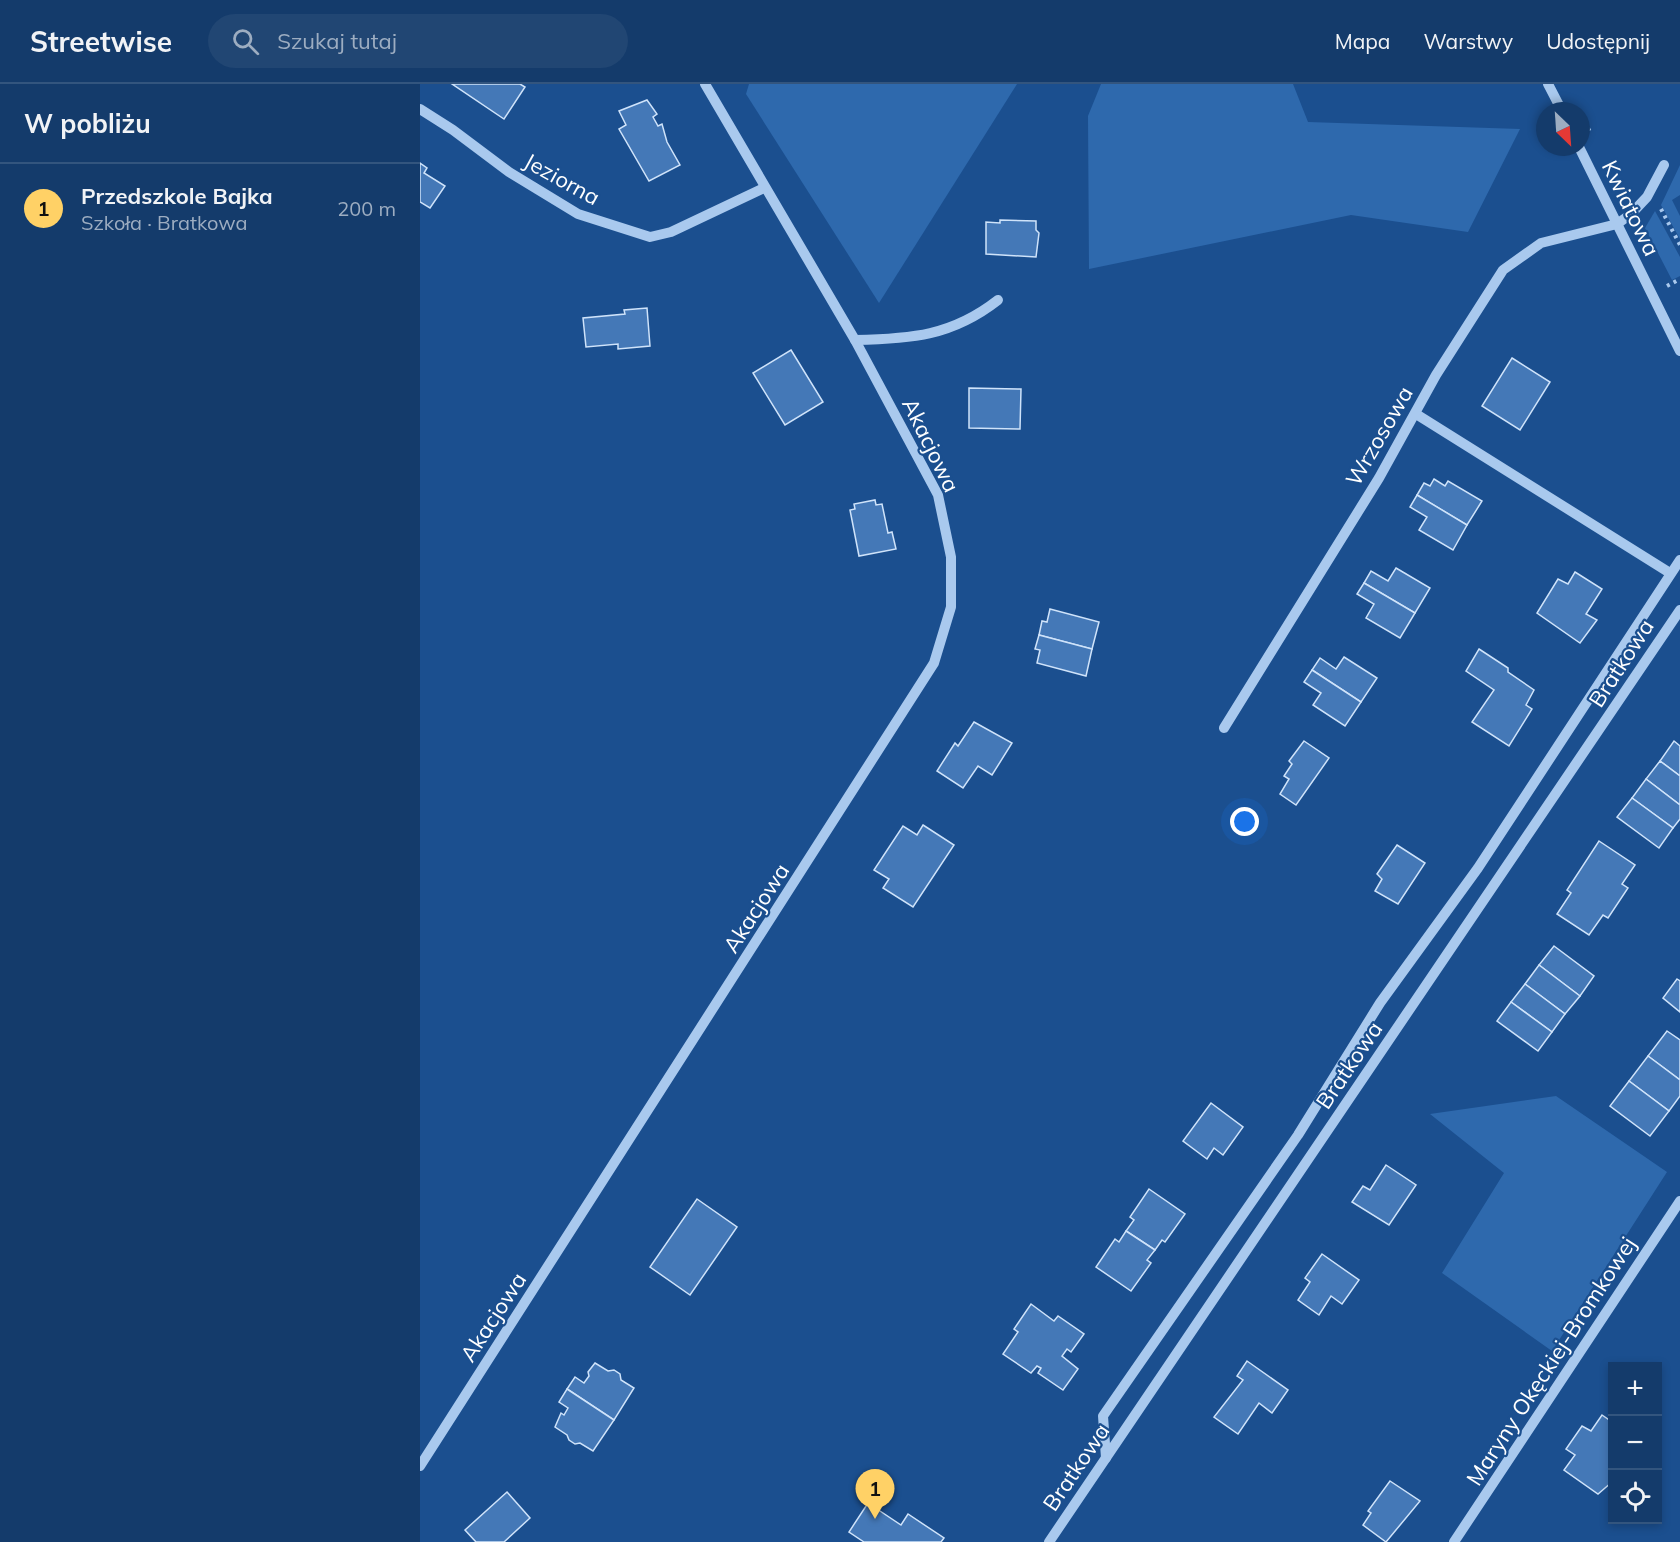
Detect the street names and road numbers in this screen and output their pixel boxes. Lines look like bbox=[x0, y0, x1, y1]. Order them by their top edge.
street label: Jeziorna bbox=[519, 147, 605, 211]
street label: Kwiatowa bbox=[1596, 156, 1666, 260]
street label: Wrzosowa bbox=[1339, 381, 1419, 491]
street label: Akacjowa bbox=[896, 393, 966, 497]
street label: Bratkowa bbox=[1582, 614, 1660, 712]
street label: Akacjowa bbox=[717, 858, 795, 958]
street label: Bratkowa bbox=[1310, 1016, 1388, 1114]
street label: Maryny Okęckiej-Bromkowej bbox=[1460, 1231, 1642, 1491]
street label: Akacjowa bbox=[454, 1267, 532, 1367]
street label: Bratkowa bbox=[1037, 1418, 1115, 1516]

